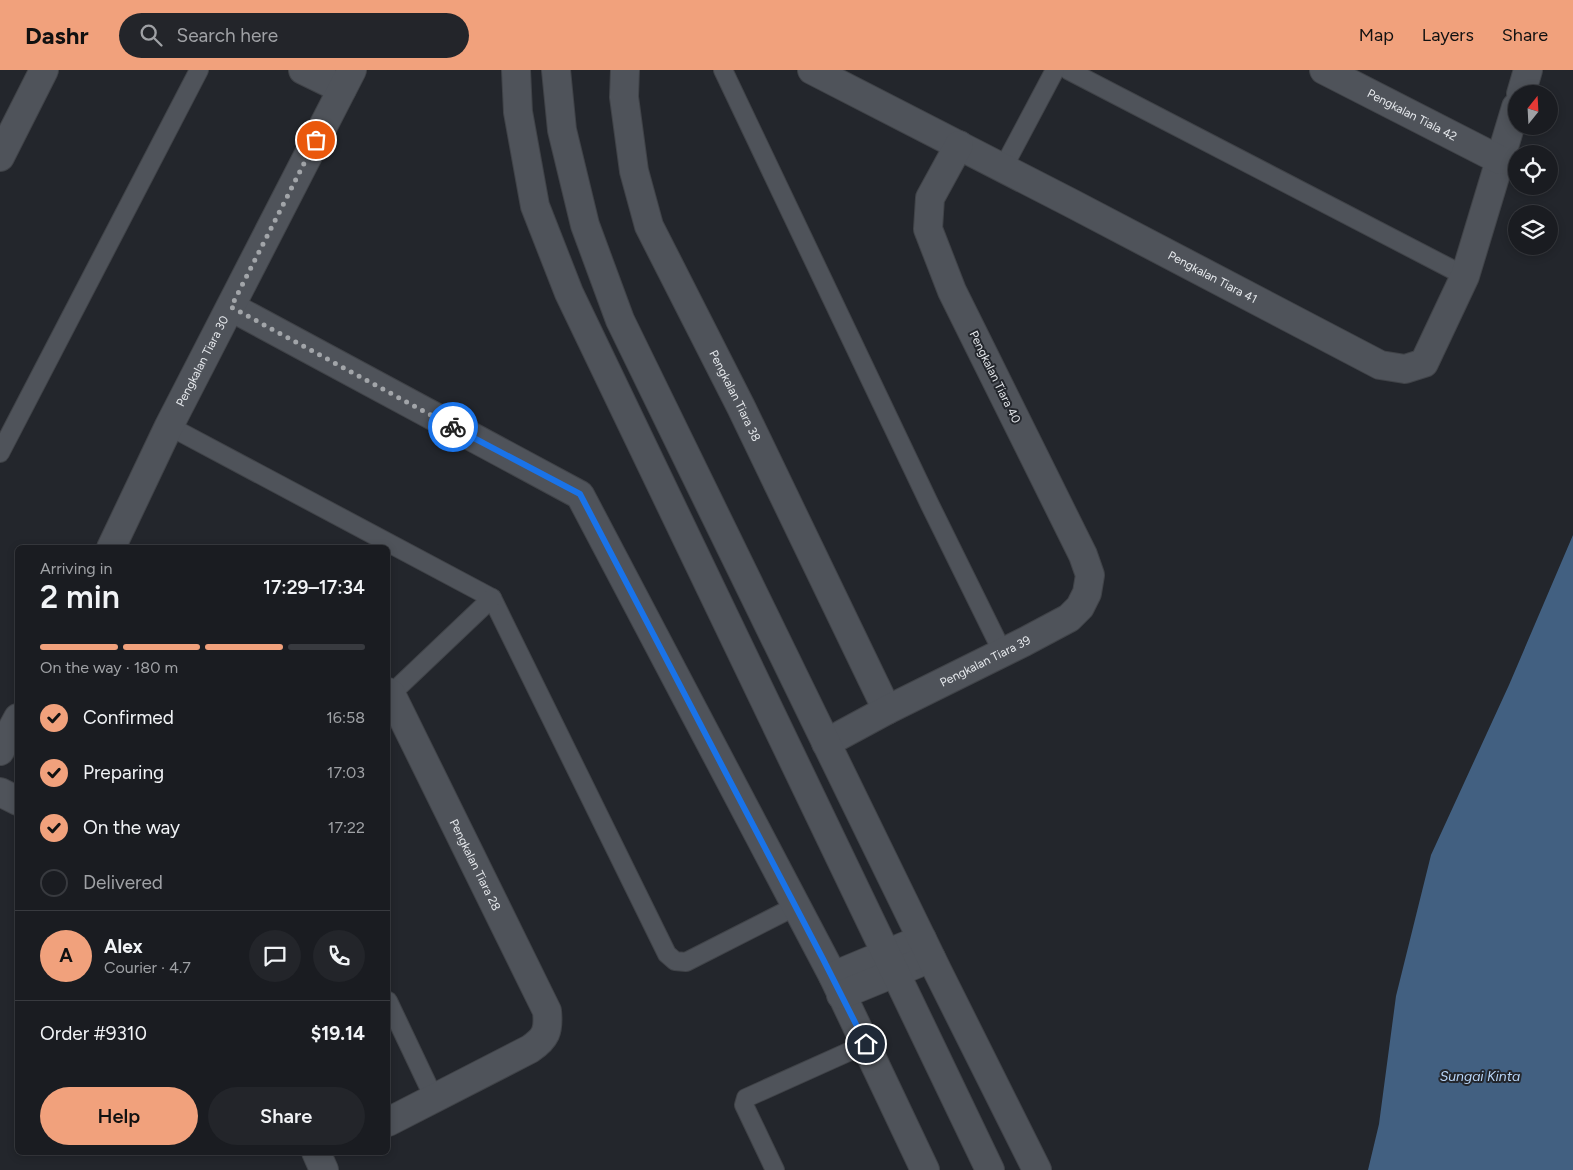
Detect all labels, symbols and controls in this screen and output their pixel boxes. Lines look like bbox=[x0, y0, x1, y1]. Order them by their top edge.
search box bbox=[119, 13, 469, 58]
text: Dashr bbox=[25, 21, 89, 50]
icon: search bbox=[137, 21, 165, 49]
text: Search here bbox=[177, 24, 278, 47]
text: Map bbox=[1359, 24, 1394, 46]
text: Layers bbox=[1422, 24, 1474, 46]
text: Share bbox=[1502, 24, 1548, 46]
north arrow bbox=[1508, 85, 1558, 135]
map controls bbox=[1508, 85, 1558, 255]
street label: Pengkalan Tiala 42 bbox=[1365, 86, 1459, 144]
pin bbox=[295, 119, 337, 161]
icon: bag bbox=[302, 126, 330, 154]
button: locate bbox=[1508, 145, 1558, 195]
button: layers bbox=[1508, 205, 1558, 255]
street label: Pengkalan Tiara 41 bbox=[1166, 248, 1259, 306]
street label: Pengkalan Tiara 30 bbox=[173, 313, 232, 409]
street label: Pengkalan Tiara 40 bbox=[967, 328, 1024, 426]
street label: Pengkalan Tiara 38 bbox=[706, 348, 763, 444]
courier bbox=[428, 402, 478, 452]
icon: bike bbox=[439, 413, 467, 441]
text: Arriving in bbox=[40, 559, 112, 578]
text: 17:29–17:34 bbox=[263, 576, 365, 599]
text: 2 min bbox=[40, 578, 120, 616]
street label: Pengkalan Tiara 39 bbox=[938, 633, 1033, 690]
text: On the way · 180 m bbox=[40, 658, 178, 677]
icon: check bbox=[40, 704, 68, 732]
text: Confirmed bbox=[83, 706, 174, 729]
text: 16:58 bbox=[326, 708, 365, 727]
icon: check bbox=[40, 759, 68, 787]
text: Preparing bbox=[83, 761, 164, 784]
text: 17:03 bbox=[327, 763, 365, 782]
icon: check bbox=[40, 814, 68, 842]
text: On the way bbox=[83, 816, 180, 839]
street label: Pengkalan Tiara 28 bbox=[447, 817, 503, 913]
text: 17:22 bbox=[328, 818, 365, 837]
text: Delivered bbox=[83, 871, 163, 894]
button: chat bbox=[249, 930, 301, 982]
button: phone bbox=[313, 930, 365, 982]
text: Alex bbox=[104, 935, 143, 958]
text: A bbox=[59, 944, 73, 967]
text: Courier · 4.7 bbox=[104, 958, 191, 977]
text: Order #9310 bbox=[40, 1022, 147, 1045]
text: $19.14 bbox=[311, 1022, 365, 1045]
pin bbox=[845, 1023, 887, 1065]
icon: home bbox=[852, 1030, 880, 1058]
water label: Sungai Kinta bbox=[1440, 1068, 1520, 1085]
button: Help bbox=[40, 1087, 198, 1145]
button: Share bbox=[208, 1087, 365, 1145]

